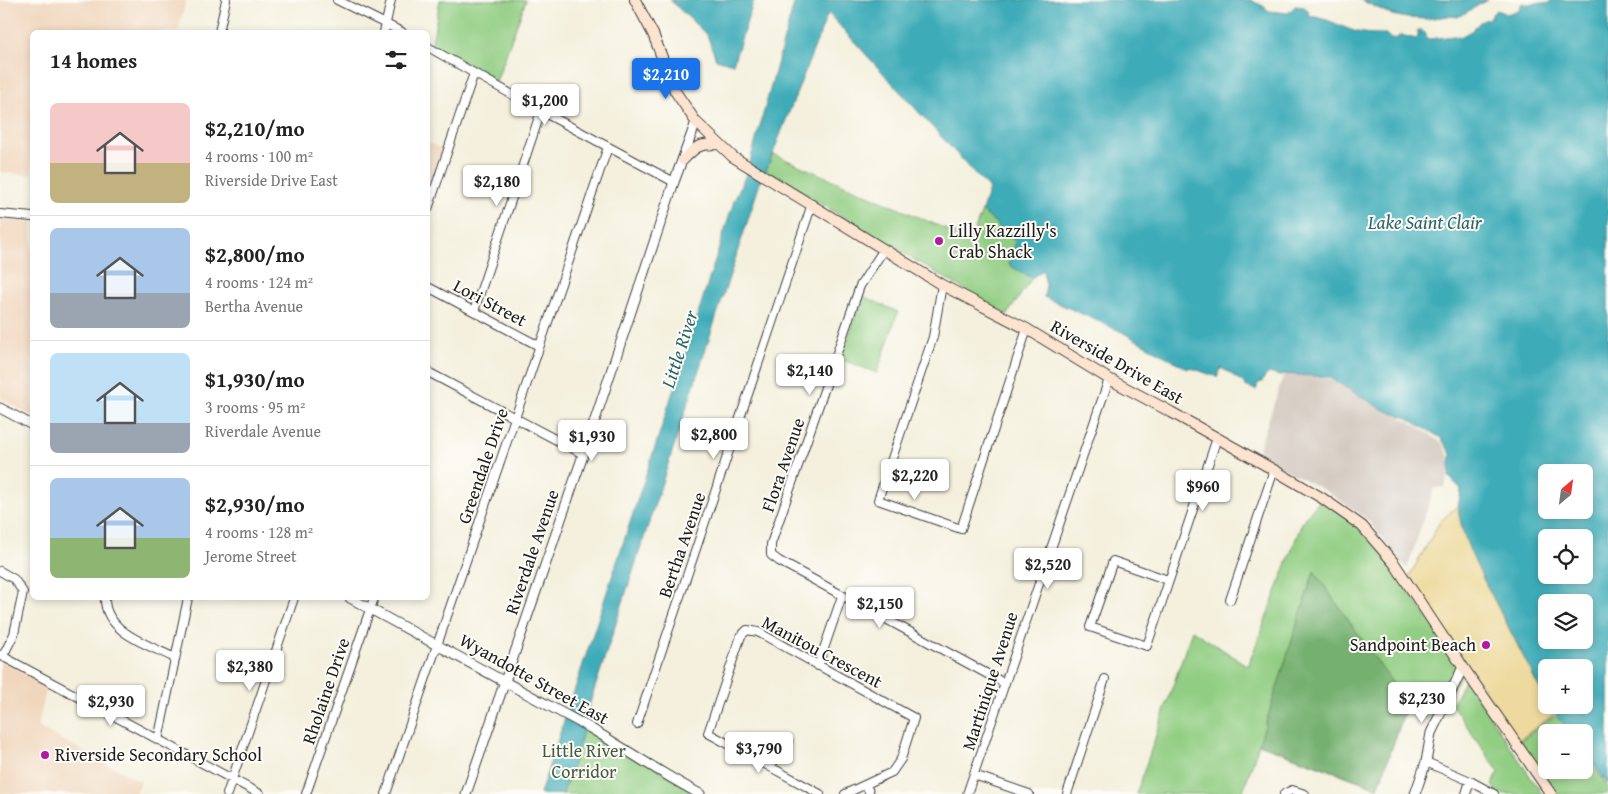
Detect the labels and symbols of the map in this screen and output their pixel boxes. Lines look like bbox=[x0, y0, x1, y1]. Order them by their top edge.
pin: $2,210 bbox=[625, 58, 707, 100]
pin: $1,200 bbox=[504, 84, 586, 126]
pin: $2,180 bbox=[456, 164, 538, 207]
water label: Lake Saint Clair bbox=[1367, 208, 1483, 236]
place label: Lilly Kazzilly's Crab Shack bbox=[949, 217, 1057, 265]
marker: Lilly Kazzilly's Crab Shack bbox=[933, 235, 945, 247]
street label: Lori Street bbox=[449, 272, 532, 334]
water label: Little River bbox=[653, 306, 705, 392]
street label: Riverside Drive East bbox=[1046, 313, 1189, 411]
pin: $2,140 bbox=[769, 354, 851, 396]
street label: Greendale Drive bbox=[450, 404, 515, 527]
street label: Flora Avenue bbox=[754, 414, 811, 516]
pin: $2,800 bbox=[673, 418, 755, 460]
pin: $1,930 bbox=[551, 420, 633, 462]
pin: $2,220 bbox=[874, 458, 956, 501]
north arrow bbox=[1538, 464, 1592, 519]
pin: $960 bbox=[1173, 470, 1233, 512]
street label: Riverdale Avenue bbox=[498, 486, 566, 618]
street label: Bertha Avenue bbox=[651, 488, 712, 601]
pin: $2,520 bbox=[1007, 548, 1089, 590]
pin: $2,150 bbox=[839, 586, 921, 629]
street label: Manitou Crescent bbox=[757, 608, 888, 695]
street label: Martinique Avenue bbox=[954, 608, 1025, 754]
street label: Wyandotte Street East bbox=[455, 626, 614, 731]
place label: Sandpoint Beach bbox=[1350, 631, 1476, 658]
street label: Rholaine Drive bbox=[295, 634, 356, 748]
marker: Sandpoint Beach bbox=[1480, 639, 1492, 651]
pin: $2,380 bbox=[209, 650, 291, 692]
pin: $2,230 bbox=[1381, 682, 1463, 724]
pin: $2,930 bbox=[70, 684, 152, 727]
pin: $3,790 bbox=[718, 732, 800, 774]
park label: Little River Corridor bbox=[542, 737, 626, 785]
place label: Riverside Secondary School bbox=[55, 741, 262, 768]
marker: Riverside Secondary School bbox=[39, 749, 51, 761]

